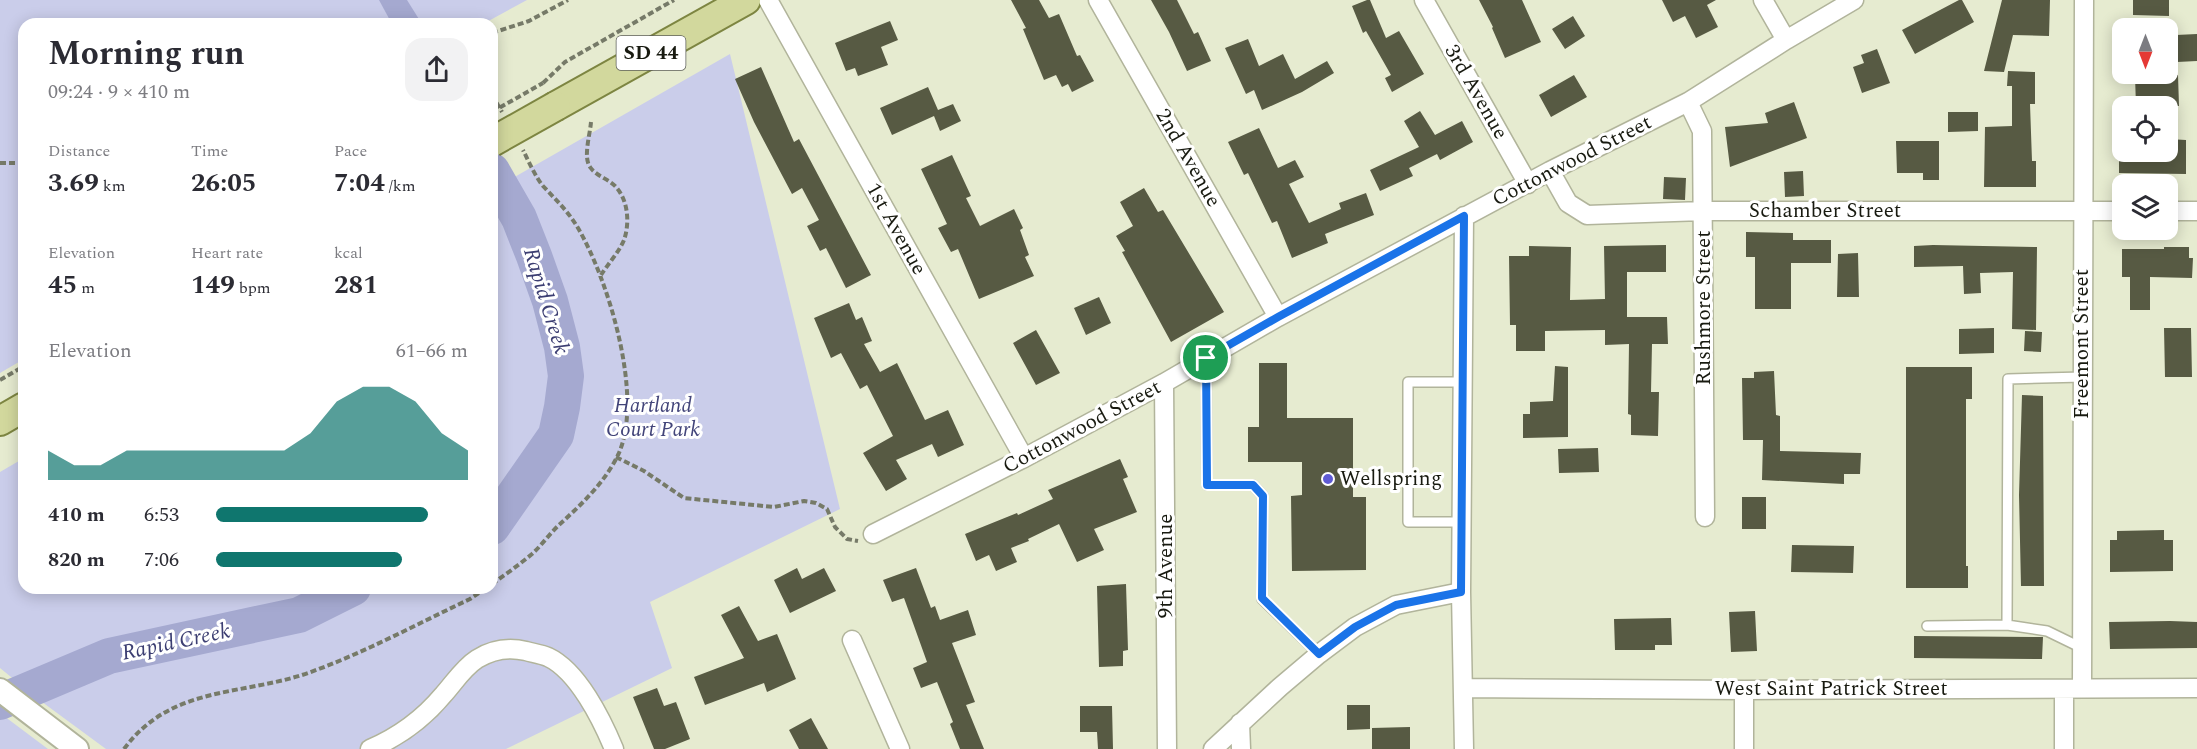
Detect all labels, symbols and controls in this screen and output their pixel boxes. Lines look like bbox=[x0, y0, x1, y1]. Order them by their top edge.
north arrow bbox=[2112, 18, 2178, 84]
map controls bbox=[2112, 18, 2178, 240]
text: Morning run bbox=[48, 29, 245, 79]
road number: SD 44 bbox=[616, 36, 686, 70]
button: share bbox=[405, 38, 468, 101]
street label: 3rd Avenue bbox=[1436, 38, 1516, 146]
text: 09:24 · 9 × 410 m bbox=[48, 77, 190, 107]
button: locate bbox=[2112, 96, 2178, 162]
street label: 2nd Avenue bbox=[1147, 103, 1229, 213]
street label: Cottonwood Street bbox=[1487, 107, 1657, 215]
text: Distance bbox=[48, 139, 110, 163]
text: Time bbox=[191, 139, 228, 163]
text: Pace bbox=[334, 139, 367, 163]
text: 3.69 bbox=[48, 163, 99, 203]
text: 26:05 bbox=[191, 163, 256, 203]
text: 7:04 bbox=[334, 163, 385, 203]
text: km bbox=[99, 174, 125, 198]
text: /km bbox=[385, 174, 415, 198]
button: layers bbox=[2112, 174, 2178, 240]
street label: 1st Avenue bbox=[857, 177, 935, 281]
street label: Schamber Street bbox=[1749, 195, 1901, 227]
street label: Rushmore Street bbox=[1688, 230, 1720, 386]
text: Elevation bbox=[48, 241, 115, 265]
text: Heart rate bbox=[191, 241, 263, 265]
text: kcal bbox=[334, 241, 363, 265]
water label: Rapid Creek bbox=[514, 244, 578, 358]
text: 45 bbox=[48, 265, 77, 305]
text: 149 bbox=[191, 265, 235, 305]
text: 281 bbox=[334, 265, 378, 305]
street label: Freemont Street bbox=[2066, 269, 2098, 419]
text: m bbox=[77, 276, 95, 300]
text: bpm bbox=[235, 276, 271, 300]
pin bbox=[1180, 332, 1231, 383]
text: Elevation bbox=[48, 336, 132, 366]
text: 61–66 m bbox=[396, 336, 468, 366]
icon: arrive bbox=[1189, 341, 1222, 374]
street label: Cottonwood Street bbox=[997, 372, 1167, 482]
park label: Hartland Court Park bbox=[606, 390, 700, 446]
place label: Wellspring bbox=[1340, 463, 1442, 495]
marker: Wellspring bbox=[1321, 472, 1335, 486]
text: 410 m bbox=[48, 500, 105, 530]
text: 6:53 bbox=[144, 500, 179, 530]
street label: 9th Avenue bbox=[1150, 514, 1182, 618]
text: 820 m bbox=[48, 545, 105, 575]
text: 7:06 bbox=[144, 545, 179, 575]
water label: Rapid Creek bbox=[119, 614, 233, 670]
street label: West Saint Patrick Street bbox=[1714, 673, 1948, 705]

